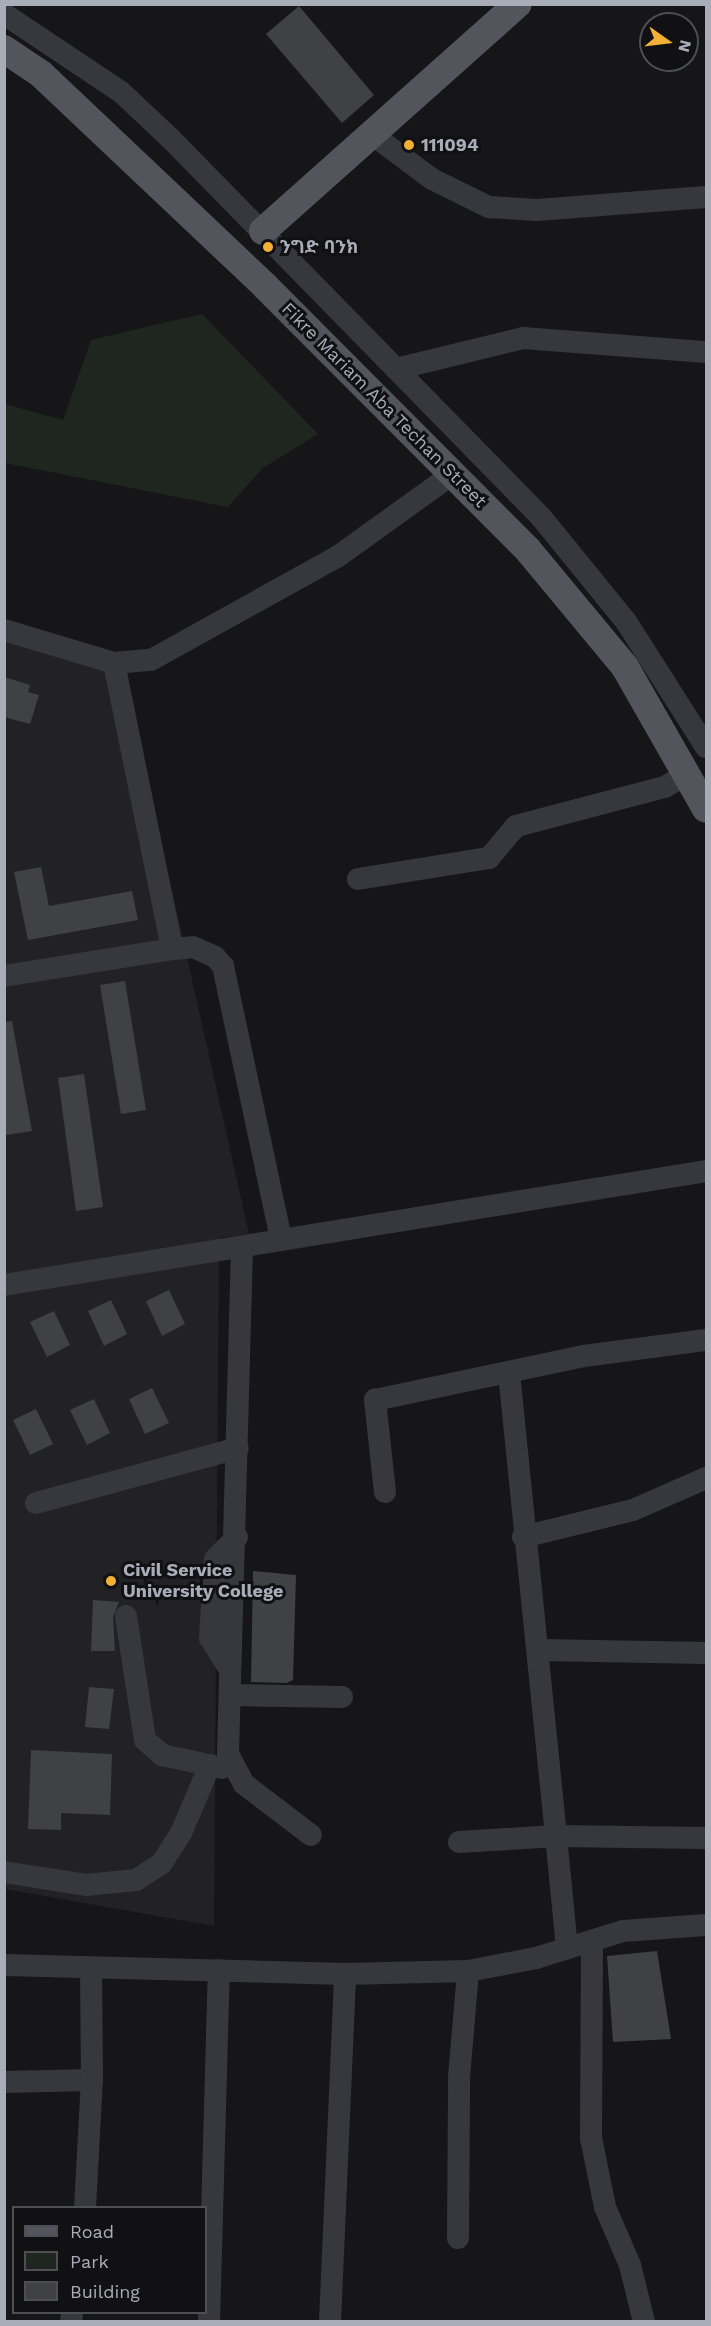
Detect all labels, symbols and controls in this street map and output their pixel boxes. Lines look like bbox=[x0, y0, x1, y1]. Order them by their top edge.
north arrow bbox=[639, 12, 699, 72]
text: N bbox=[674, 38, 696, 54]
place label: 111094 bbox=[421, 134, 479, 156]
marker: 111094 bbox=[402, 138, 416, 152]
place label: ንግድ ባንክ bbox=[280, 236, 358, 258]
marker: ንግድ ባንክ bbox=[261, 240, 275, 254]
street label: Fikre Mariam Aba Techan Street bbox=[277, 298, 491, 512]
place label: Civil Service University College bbox=[123, 1560, 284, 1602]
marker: Civil Service University College bbox=[104, 1574, 118, 1588]
legend bbox=[12, 2206, 207, 2314]
text: Road bbox=[70, 2221, 114, 2242]
text: Park bbox=[70, 2251, 109, 2272]
text: Building bbox=[70, 2281, 140, 2302]

